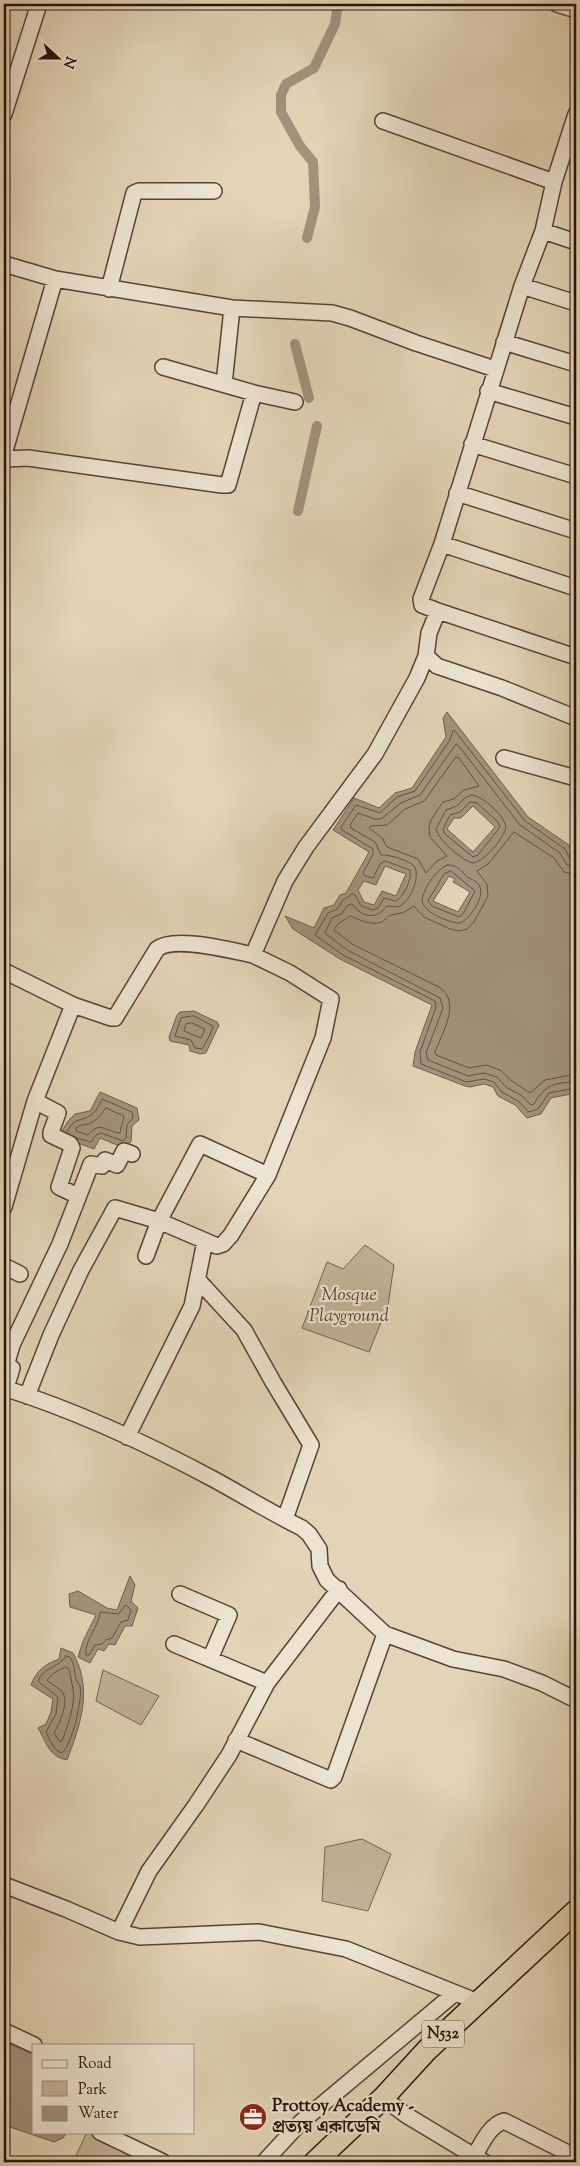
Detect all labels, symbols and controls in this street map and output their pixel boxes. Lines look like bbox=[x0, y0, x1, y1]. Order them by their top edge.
north arrow bbox=[32, 32, 82, 82]
text: N bbox=[57, 53, 80, 71]
park label: Mosque Playground bbox=[309, 1283, 389, 1330]
road number: N532 bbox=[422, 2020, 464, 2048]
legend bbox=[32, 2044, 195, 2134]
text: Road bbox=[78, 2054, 112, 2075]
text: Park bbox=[78, 2080, 107, 2101]
place label: Prottoy Academy - প্রত্যয় একাডেমি bbox=[272, 2094, 414, 2141]
office icon: Prottoy Academy - প্রত্যয় একাডেমি bbox=[238, 2102, 268, 2132]
text: Water bbox=[78, 2104, 119, 2125]

